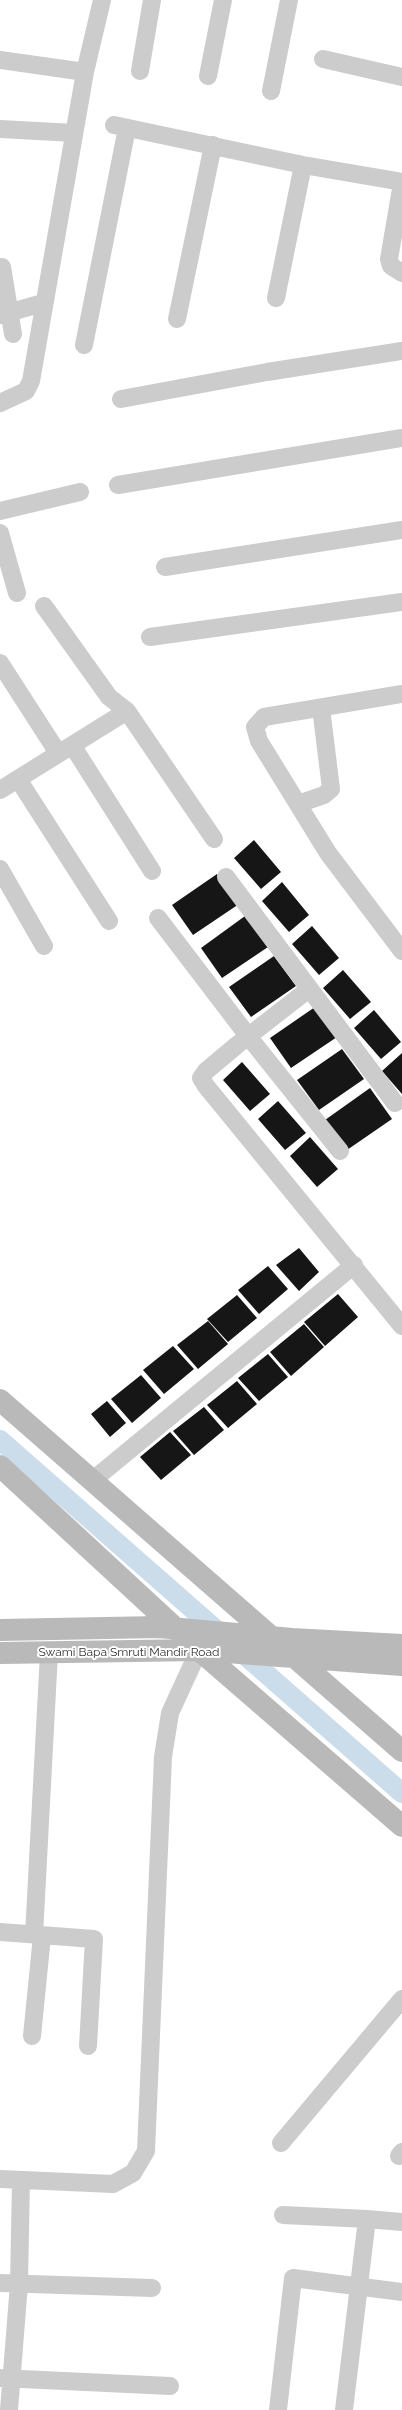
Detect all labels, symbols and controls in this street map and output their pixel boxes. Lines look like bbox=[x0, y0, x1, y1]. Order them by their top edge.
street label: Swami Bapa Smruti Mandir Road bbox=[39, 1645, 219, 1659]

